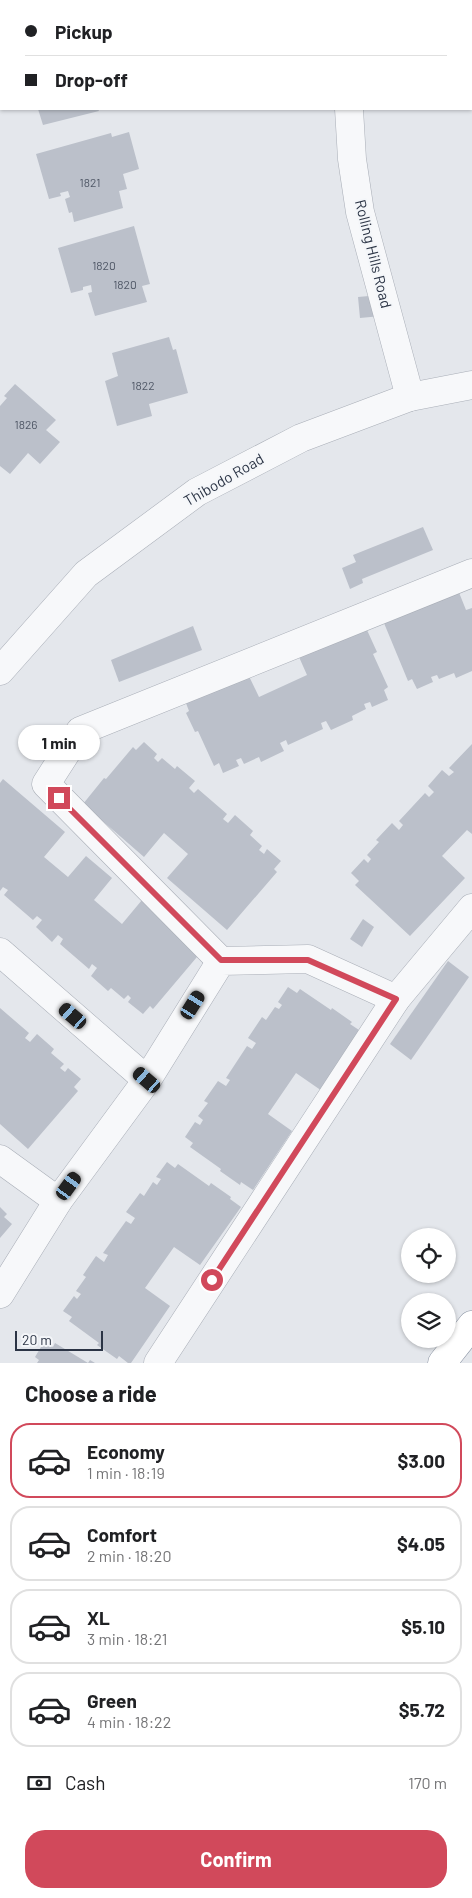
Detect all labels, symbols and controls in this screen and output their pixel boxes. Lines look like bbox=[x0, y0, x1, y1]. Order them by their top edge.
text: Pickup bbox=[55, 20, 113, 43]
text: Drop-off bbox=[55, 68, 128, 91]
house number: 1821 bbox=[80, 175, 100, 189]
street label: Rolling Hills Road bbox=[352, 198, 396, 310]
house number: 1820 bbox=[92, 258, 116, 272]
house number: 1820 bbox=[113, 277, 137, 291]
house number: 1822 bbox=[131, 378, 155, 392]
house number: 1826 bbox=[14, 417, 38, 431]
street label: Thibodo Road bbox=[180, 449, 267, 509]
callout: 1 min bbox=[18, 726, 100, 760]
text: 1 min bbox=[41, 733, 77, 752]
route end bbox=[48, 787, 70, 809]
car bbox=[178, 988, 207, 1022]
car bbox=[56, 1000, 89, 1032]
car bbox=[130, 1064, 163, 1096]
car bbox=[54, 1169, 83, 1203]
map controls bbox=[401, 1228, 456, 1348]
button: locate bbox=[401, 1228, 456, 1283]
route start bbox=[201, 1269, 223, 1291]
button: layers bbox=[401, 1293, 456, 1348]
scale bar bbox=[15, 1328, 102, 1351]
text: 20 m bbox=[22, 1331, 52, 1348]
text: Choose a ride bbox=[25, 1380, 157, 1406]
icon: car bbox=[27, 1438, 72, 1483]
text: Economy bbox=[87, 1440, 165, 1463]
text: $3.00 bbox=[398, 1449, 445, 1472]
text: 1 min · 18:19 bbox=[87, 1463, 165, 1482]
icon: car bbox=[27, 1521, 72, 1566]
text: Comfort bbox=[87, 1523, 157, 1546]
text: $4.05 bbox=[397, 1532, 445, 1555]
text: 2 min · 18:20 bbox=[87, 1546, 171, 1565]
icon: car bbox=[27, 1604, 72, 1649]
text: XL bbox=[87, 1606, 110, 1629]
text: $5.10 bbox=[401, 1615, 445, 1638]
text: 3 min · 18:21 bbox=[87, 1629, 167, 1648]
icon: car bbox=[27, 1687, 72, 1732]
text: Green bbox=[87, 1689, 137, 1712]
text: $5.72 bbox=[399, 1698, 445, 1721]
text: 4 min · 18:22 bbox=[87, 1712, 171, 1731]
icon: cash bbox=[25, 1769, 53, 1797]
text: Cash bbox=[65, 1771, 106, 1794]
text: 170 m bbox=[408, 1773, 447, 1792]
button: Confirm bbox=[25, 1830, 447, 1888]

